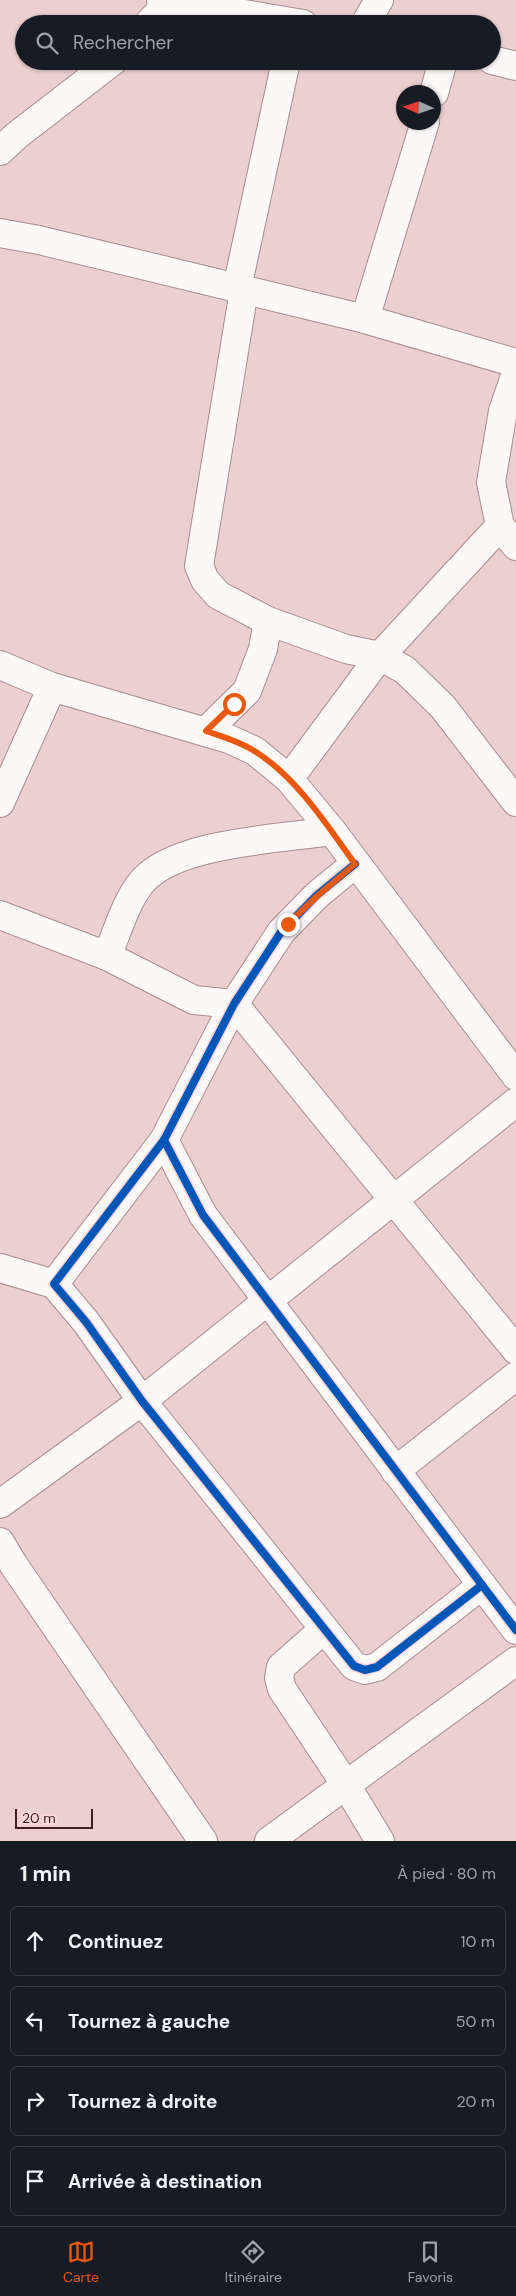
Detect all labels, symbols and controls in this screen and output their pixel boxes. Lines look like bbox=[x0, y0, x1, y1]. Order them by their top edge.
search box bbox=[15, 15, 501, 70]
icon: search bbox=[33, 29, 61, 57]
text: Rechercher bbox=[73, 30, 173, 55]
north arrow bbox=[396, 85, 441, 130]
route start bbox=[223, 693, 246, 716]
route end bbox=[277, 913, 300, 936]
scale bar bbox=[15, 1806, 92, 1829]
text: 20 m bbox=[22, 1809, 56, 1827]
text: 1 min bbox=[20, 1860, 71, 1888]
text: À pied · 80 m bbox=[397, 1863, 496, 1884]
icon: ahead bbox=[21, 1927, 49, 1955]
text: Continuez bbox=[68, 1929, 163, 1954]
text: 10 m bbox=[461, 1931, 495, 1952]
icon: left bbox=[21, 2007, 49, 2035]
text: Tournez à gauche bbox=[68, 2009, 230, 2034]
text: 50 m bbox=[456, 2011, 495, 2032]
icon: right bbox=[21, 2087, 49, 2115]
text: Tournez à droite bbox=[68, 2089, 218, 2114]
text: 20 m bbox=[456, 2091, 495, 2112]
icon: arrive bbox=[21, 2167, 49, 2195]
text: Arrivée à destination bbox=[68, 2169, 262, 2194]
tab: Carte bbox=[63, 2238, 99, 2286]
tab: Itinéraire bbox=[225, 2238, 282, 2286]
tab: Favoris bbox=[408, 2238, 453, 2286]

